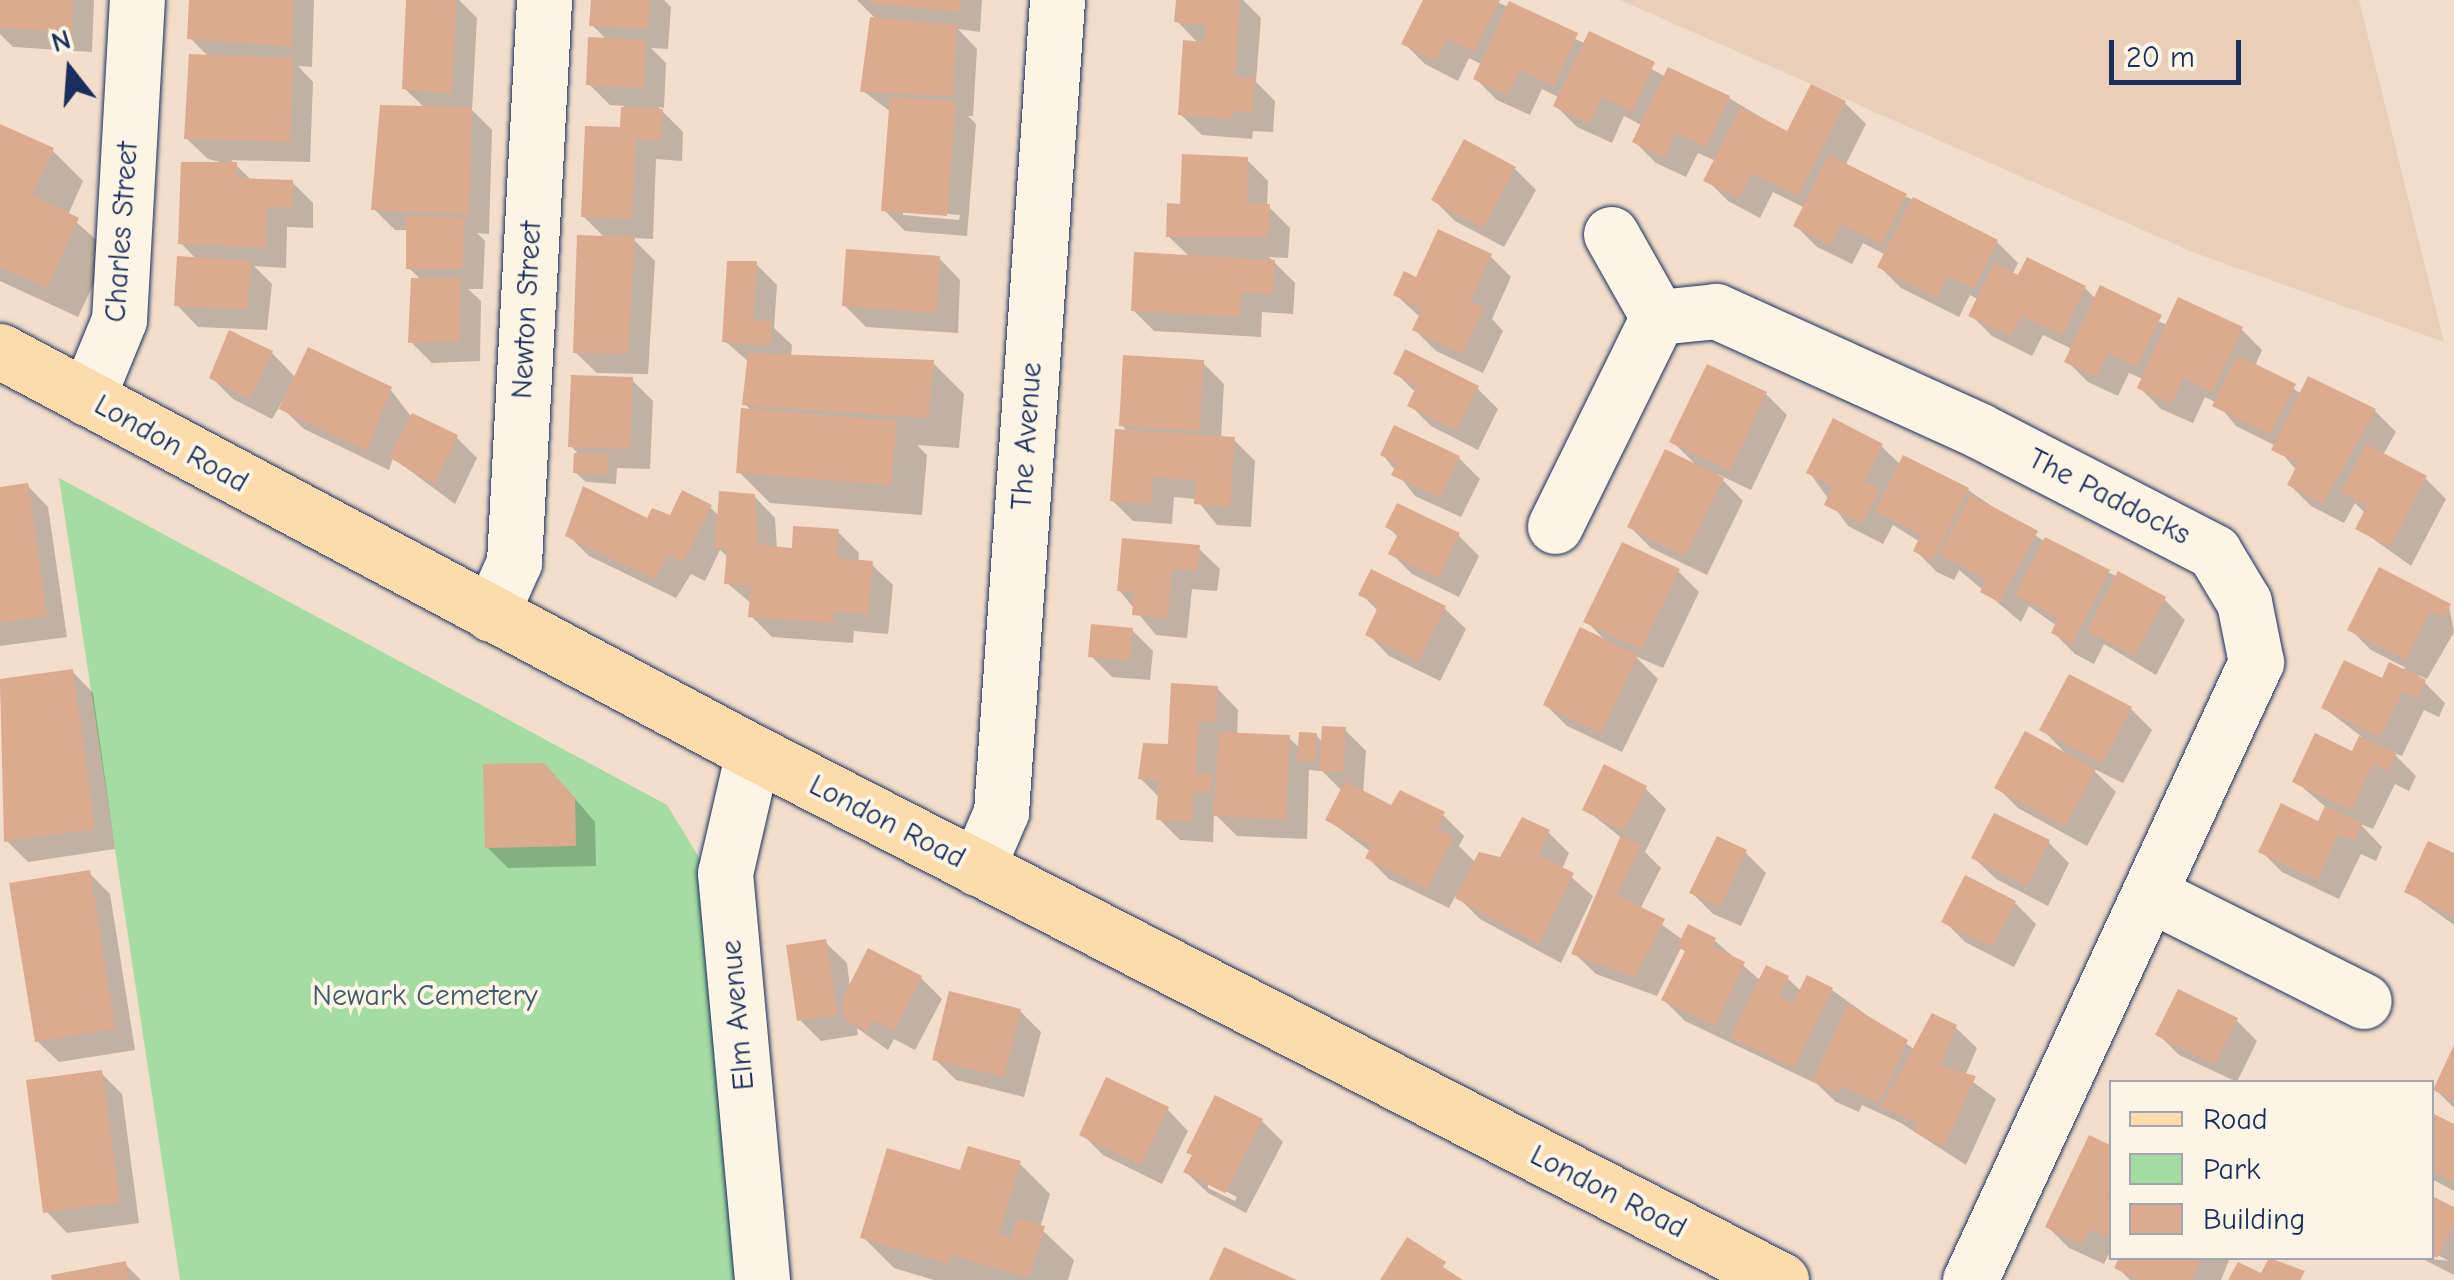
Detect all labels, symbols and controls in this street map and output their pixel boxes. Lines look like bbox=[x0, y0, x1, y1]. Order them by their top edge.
north arrow bbox=[20, 20, 120, 120]
scale bar bbox=[2114, 20, 2246, 82]
text: N bbox=[48, 23, 75, 59]
text: 20 m bbox=[2126, 40, 2195, 75]
street label: Charles Street bbox=[98, 140, 146, 324]
street label: Newton Street bbox=[504, 220, 550, 400]
street label: The Avenue bbox=[1004, 361, 1050, 511]
street label: London Road bbox=[88, 387, 254, 501]
street label: The Paddocks bbox=[2022, 441, 2196, 553]
street label: London Road bbox=[803, 767, 971, 877]
street label: Elm Avenue bbox=[713, 938, 763, 1092]
park label: Newark Cemetery bbox=[312, 978, 538, 1014]
legend bbox=[2109, 1080, 2434, 1260]
text: Road bbox=[2203, 1102, 2268, 1137]
street label: London Road bbox=[1524, 1137, 1692, 1247]
text: Park bbox=[2203, 1152, 2260, 1187]
text: Building bbox=[2203, 1202, 2306, 1237]

